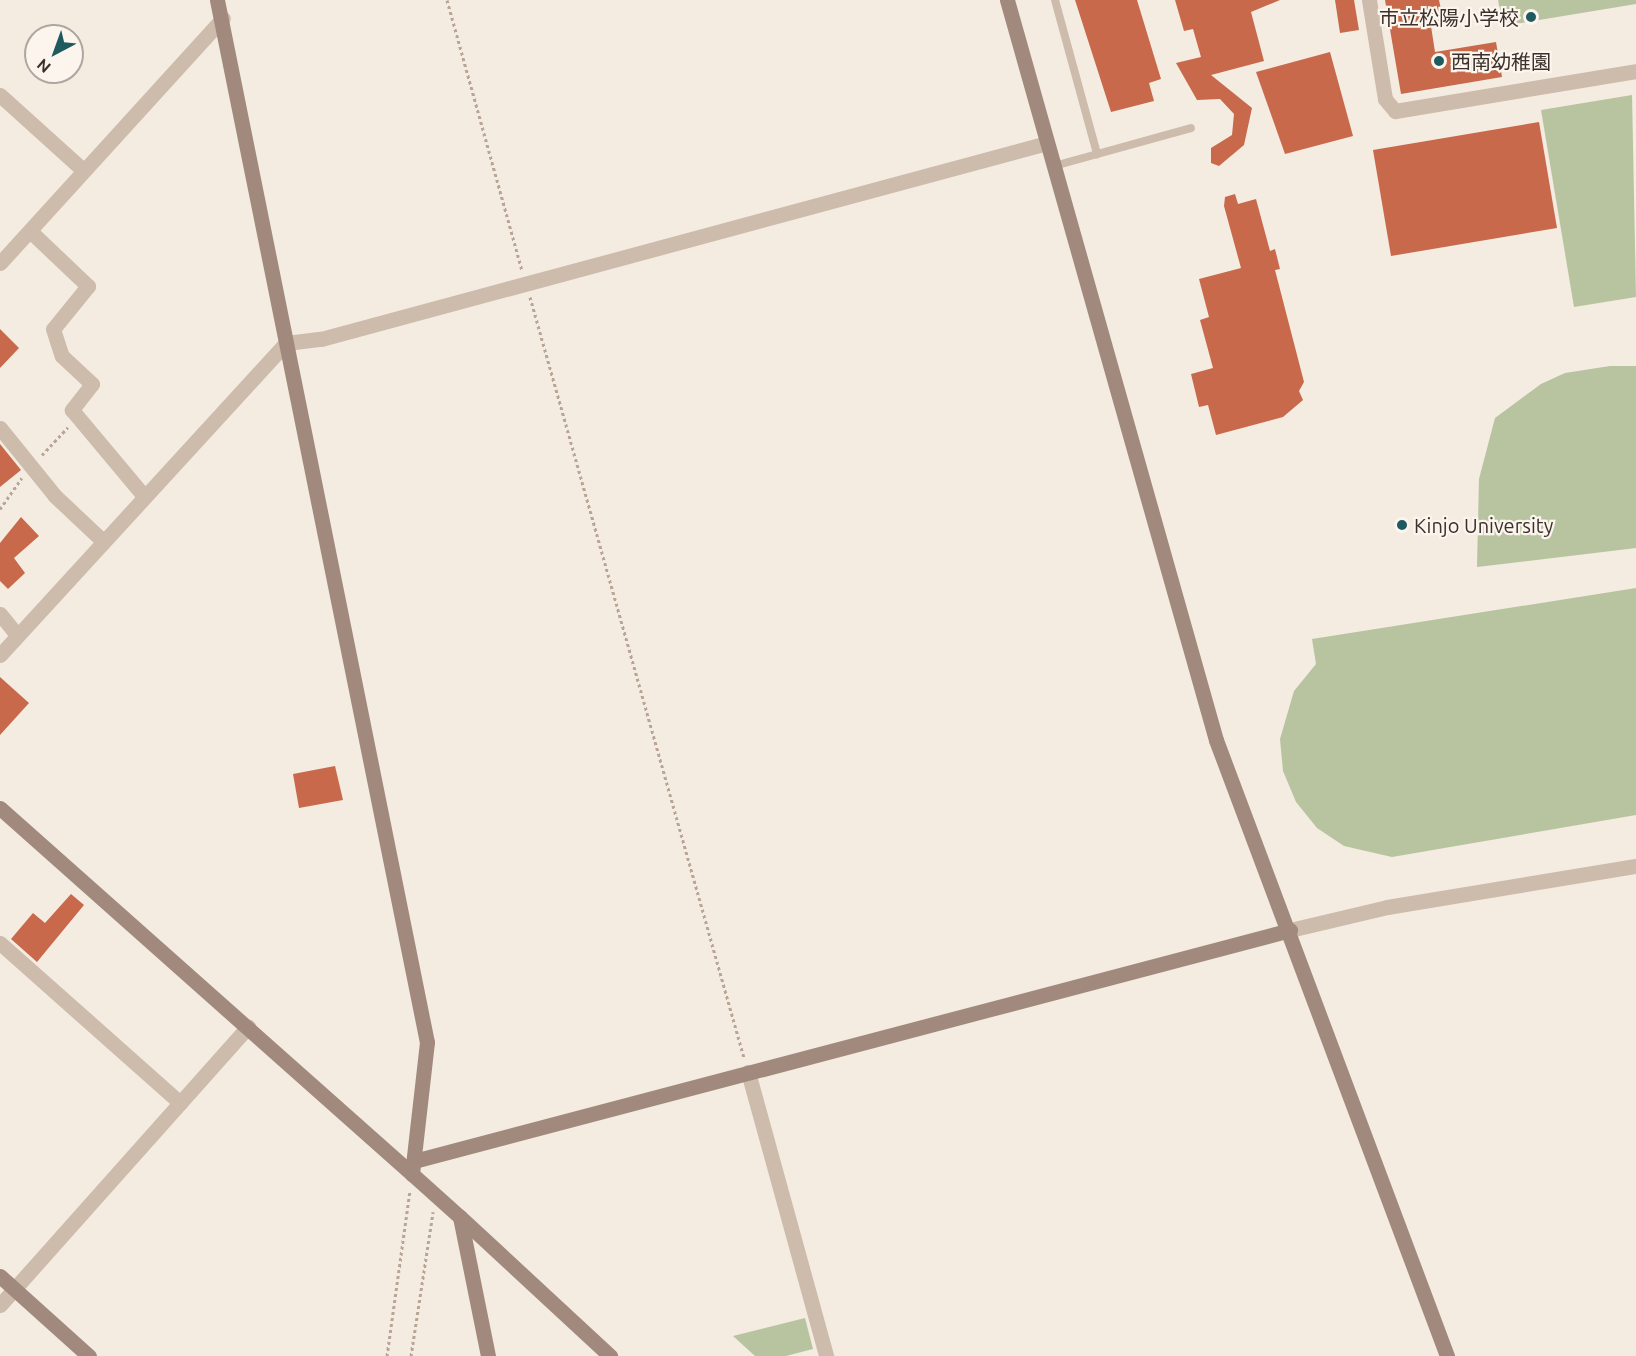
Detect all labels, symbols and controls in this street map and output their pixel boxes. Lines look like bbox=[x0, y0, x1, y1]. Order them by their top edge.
place label: 市立松陽小学校 bbox=[1379, 5, 1519, 29]
marker: 市立松陽小学校 bbox=[1524, 10, 1538, 24]
north arrow bbox=[24, 24, 84, 84]
place label: 西南幼稚園 bbox=[1451, 49, 1551, 73]
marker: 西南幼稚園 bbox=[1432, 54, 1446, 68]
text: N bbox=[33, 55, 54, 77]
place label: Kinjo University bbox=[1414, 513, 1553, 537]
marker: Kinjo University bbox=[1395, 518, 1409, 532]

